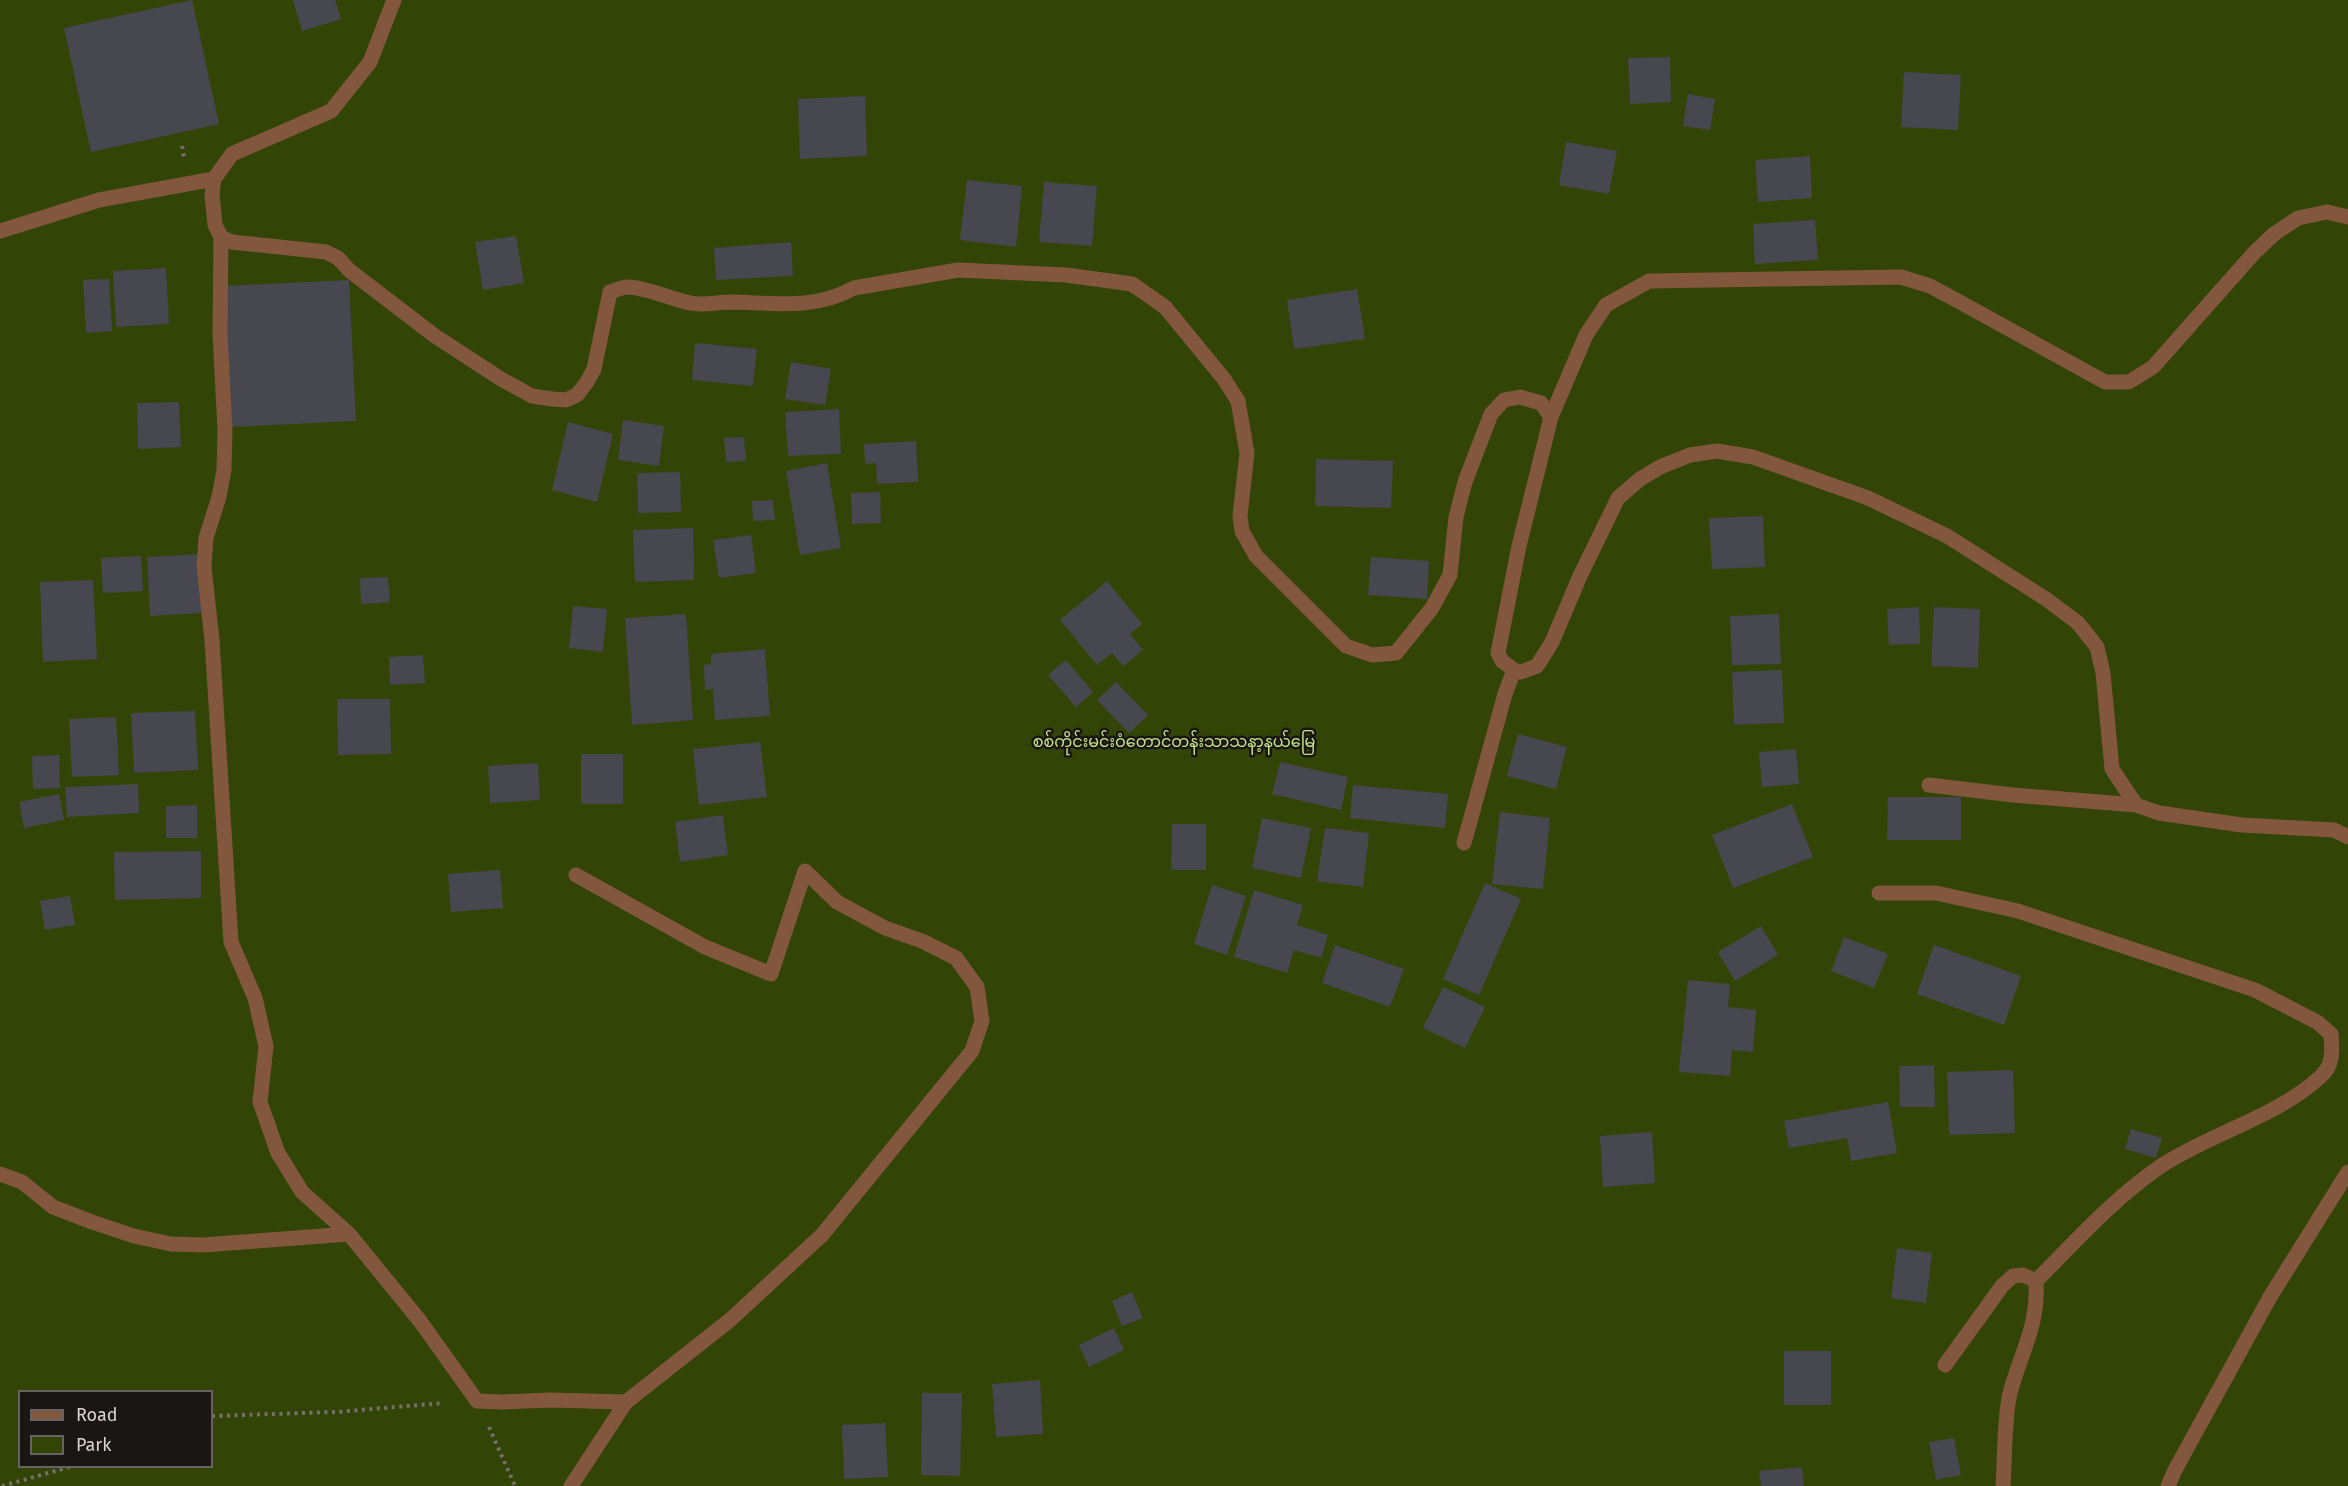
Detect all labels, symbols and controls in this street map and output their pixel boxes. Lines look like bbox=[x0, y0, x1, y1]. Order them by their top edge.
park label: စစ်ကိုင်းမင်းဝံတောင်တန်းသာသနာ့နယ်မြေ bbox=[1033, 733, 1315, 753]
legend bbox=[18, 1390, 213, 1468]
text: Road bbox=[76, 1404, 118, 1426]
text: Park bbox=[76, 1434, 111, 1456]

